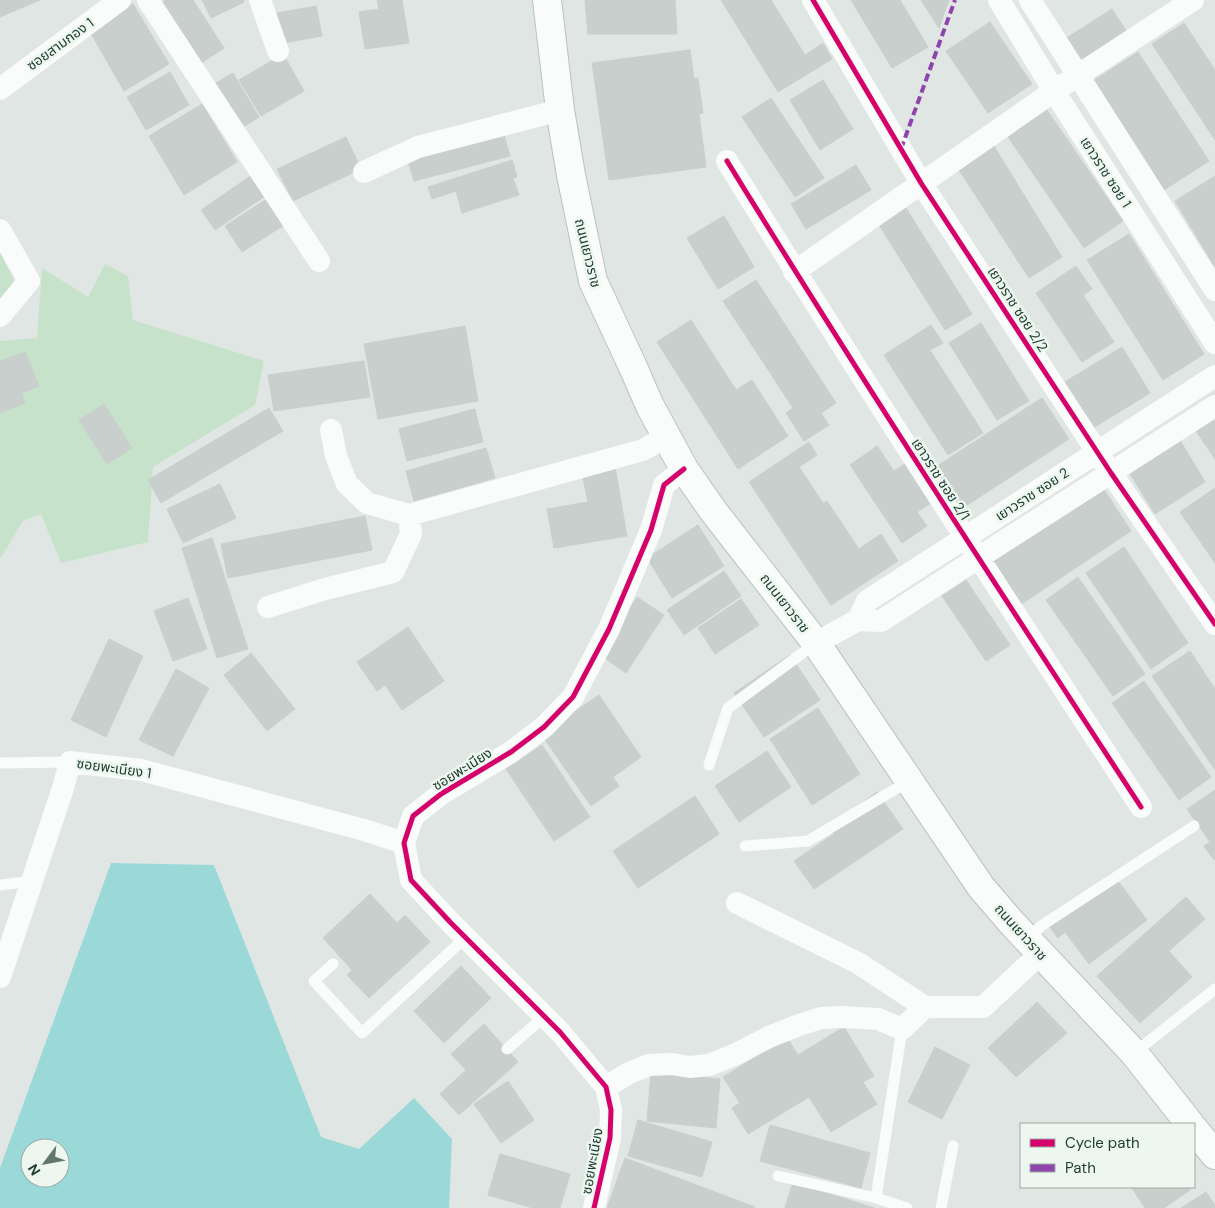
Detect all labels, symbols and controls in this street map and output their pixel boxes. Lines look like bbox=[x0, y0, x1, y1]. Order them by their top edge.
street label: ซอยสามกอง 1 bbox=[23, 14, 97, 74]
street label: เยาวราช ซอย 1 bbox=[1076, 133, 1136, 211]
street label: ถนนเยาวราช bbox=[571, 217, 605, 289]
street label: เยาวราช ซอย 2/2 bbox=[984, 263, 1052, 355]
street label: เยาวราช ซอย 2/1 bbox=[908, 435, 974, 523]
street label: เยาวราช ซอย 2 bbox=[992, 463, 1072, 525]
street label: ถนนเยาวราช bbox=[756, 570, 814, 636]
street label: ซอยพะเนียง bbox=[429, 744, 495, 794]
street label: ซอยพะเนียง 1 bbox=[76, 754, 152, 782]
street label: ถนนเยาวราช bbox=[991, 900, 1051, 964]
legend bbox=[1020, 1123, 1195, 1188]
street label: ซอยพะเนียง bbox=[577, 1126, 607, 1196]
text: Cycle path bbox=[1065, 1133, 1140, 1153]
north arrow bbox=[20, 1138, 70, 1188]
text: Path bbox=[1065, 1158, 1096, 1178]
text: N bbox=[24, 1161, 44, 1179]

